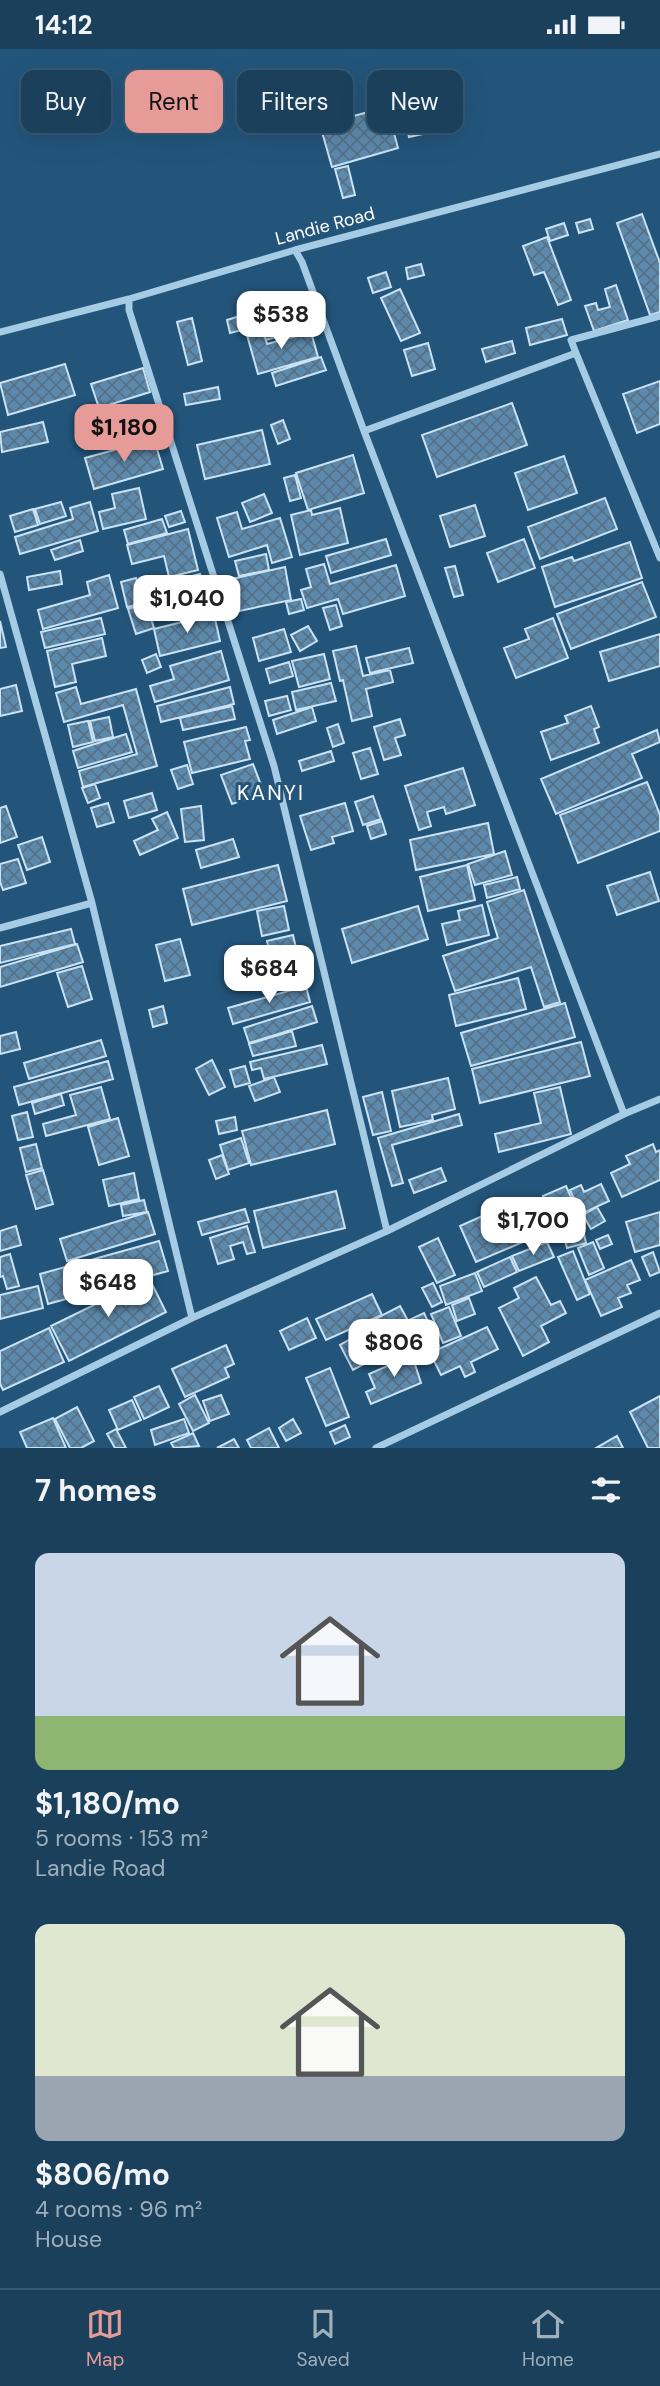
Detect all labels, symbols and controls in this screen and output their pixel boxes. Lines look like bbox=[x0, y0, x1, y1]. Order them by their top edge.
text: 14:12 bbox=[35, 8, 92, 42]
chip: Buy bbox=[21, 70, 111, 133]
chip: Rent bbox=[125, 70, 223, 133]
chip: Filters bbox=[237, 70, 353, 133]
chip: New bbox=[367, 70, 463, 133]
street label: Landie Road bbox=[273, 201, 377, 251]
pin: $538 bbox=[240, 292, 322, 351]
text: $538 bbox=[253, 299, 309, 329]
pin: $1,180 bbox=[67, 405, 181, 464]
text: $1,180 bbox=[90, 412, 158, 442]
pin: $1,040 bbox=[130, 575, 244, 635]
text: $1,040 bbox=[149, 583, 225, 613]
district label: KANYI bbox=[237, 779, 305, 807]
pin: $684 bbox=[228, 946, 310, 1005]
text: $684 bbox=[240, 953, 298, 983]
pin: $1,700 bbox=[476, 1197, 590, 1257]
text: $1,700 bbox=[497, 1205, 569, 1235]
pin: $648 bbox=[67, 1259, 149, 1319]
text: $648 bbox=[79, 1267, 137, 1297]
pin: $806 bbox=[353, 1319, 435, 1379]
text: $806 bbox=[364, 1327, 424, 1357]
text: 7 homes bbox=[35, 1471, 157, 1510]
icon: filters bbox=[587, 1471, 625, 1509]
icon: home bbox=[267, 1598, 393, 1724]
text: $1,180/mo bbox=[35, 1784, 180, 1823]
text: 5 rooms · 153 m² bbox=[35, 1823, 208, 1853]
text: Landie Road bbox=[35, 1853, 166, 1883]
icon: home bbox=[267, 1969, 393, 2095]
text: $806/mo bbox=[35, 2155, 170, 2194]
text: 4 rooms · 96 m² bbox=[35, 2194, 202, 2224]
text: House bbox=[35, 2224, 102, 2254]
tab: Map bbox=[86, 2305, 124, 2372]
tab: Saved bbox=[297, 2305, 350, 2372]
tab: Home bbox=[522, 2305, 574, 2372]

